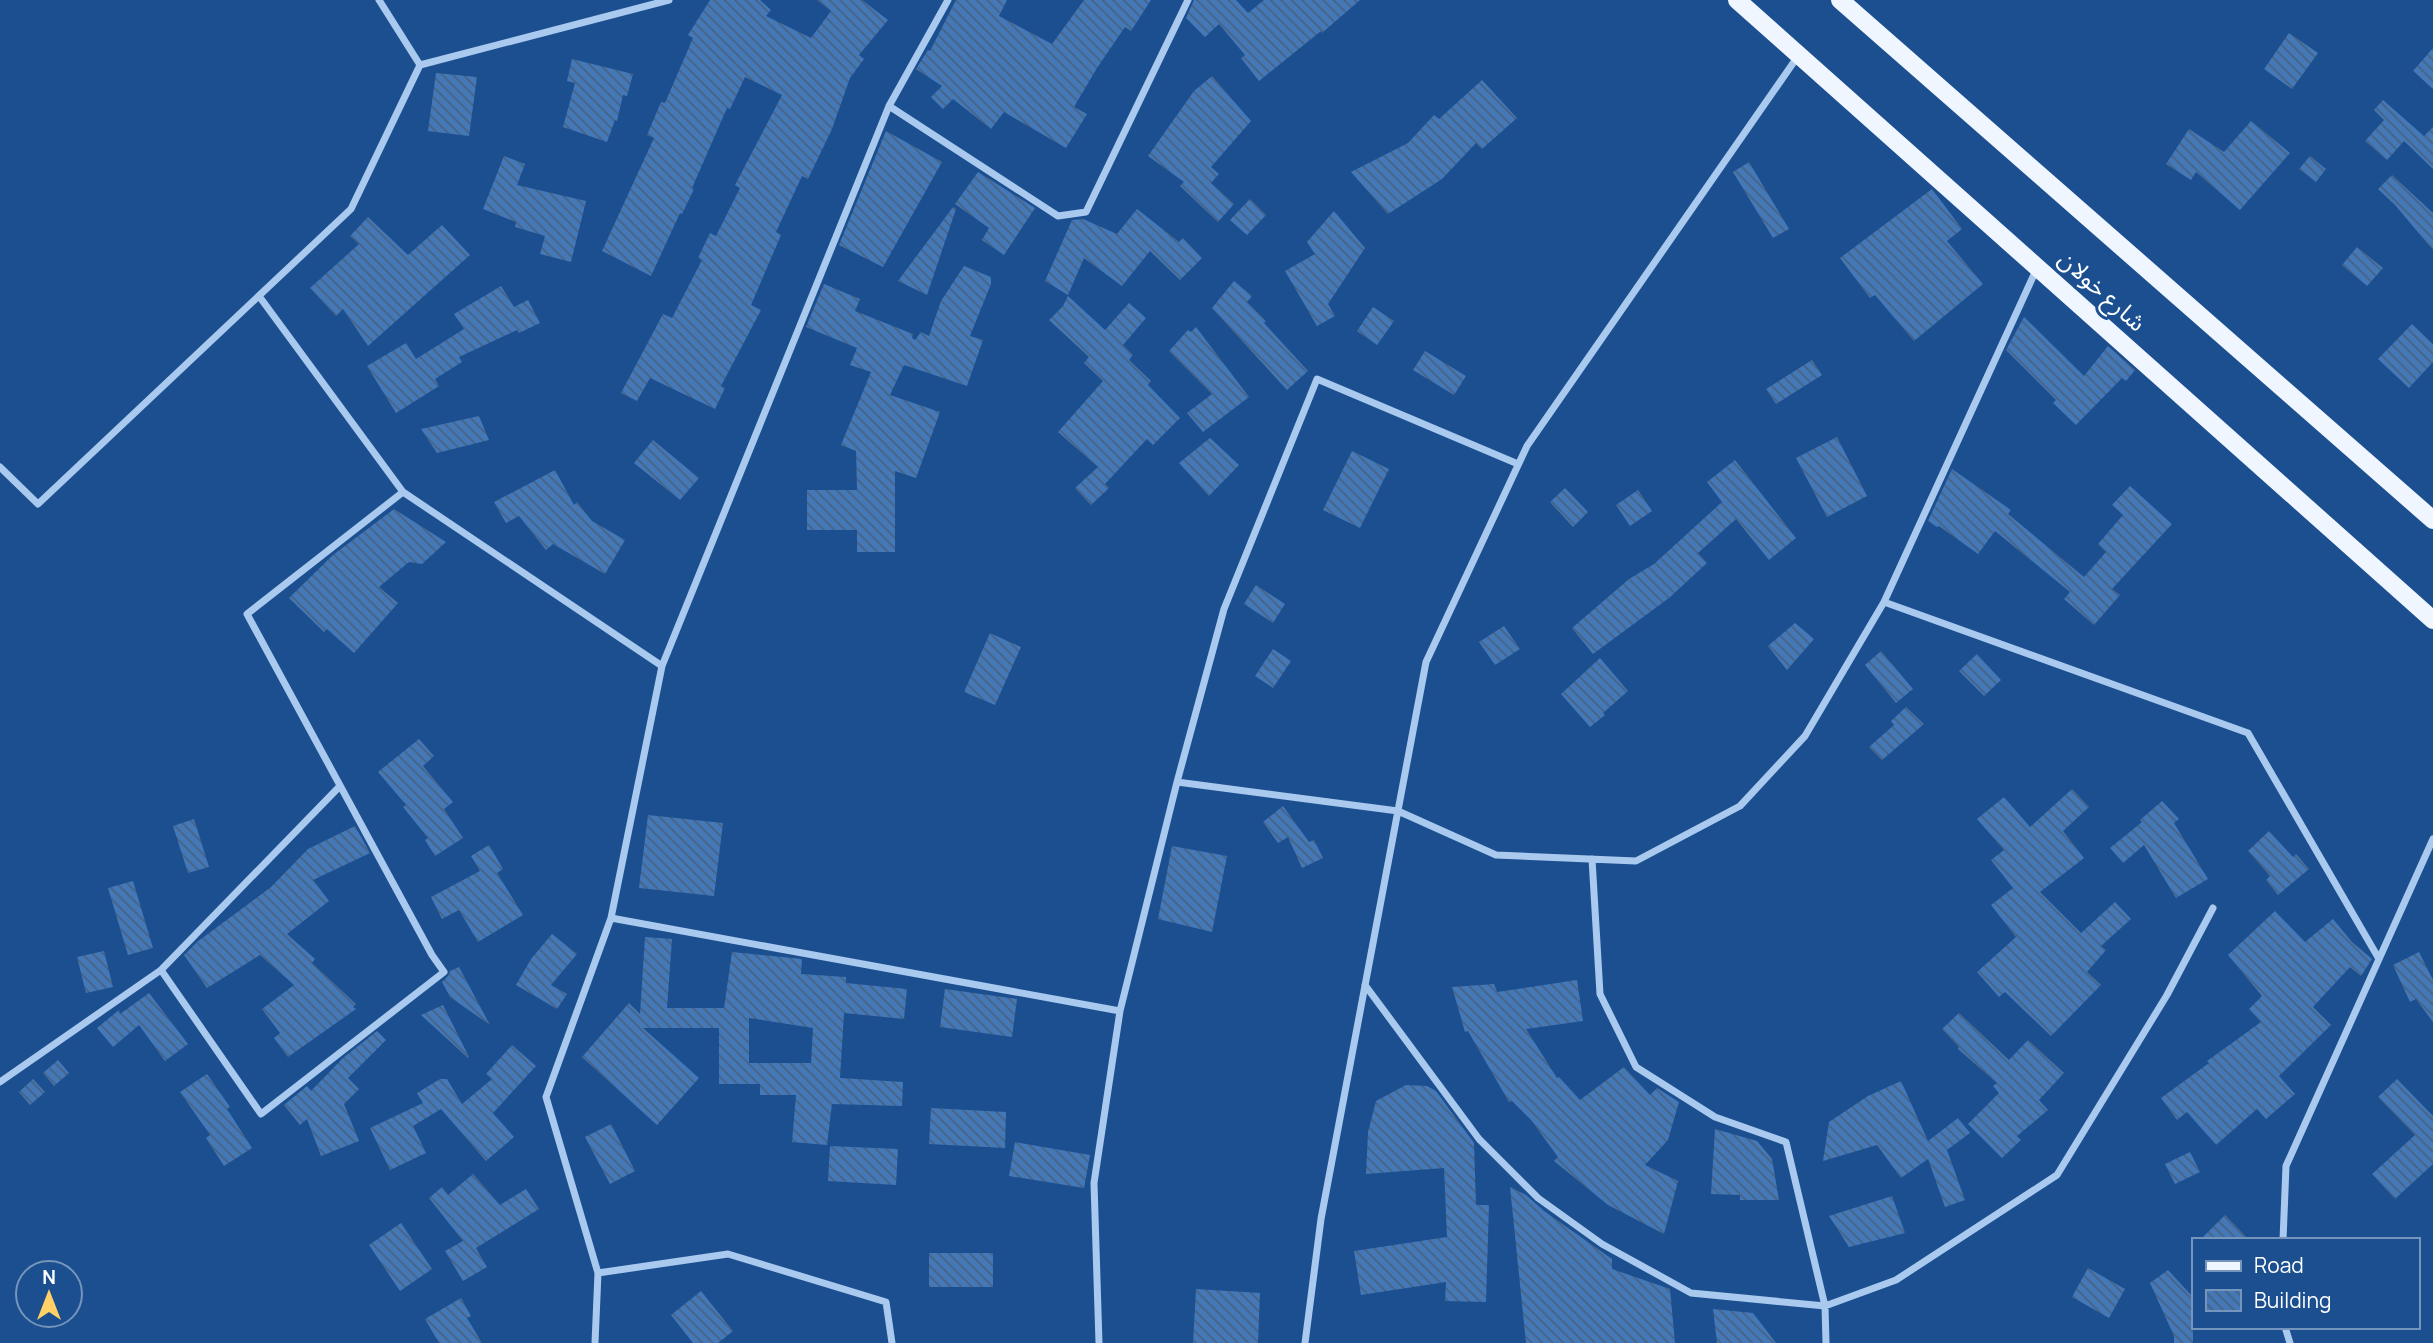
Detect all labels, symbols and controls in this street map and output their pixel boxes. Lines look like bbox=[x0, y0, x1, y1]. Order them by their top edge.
street label: شارع خولان bbox=[2051, 242, 2154, 340]
legend bbox=[2192, 1238, 2419, 1329]
text: Road bbox=[2254, 1251, 2304, 1279]
north arrow bbox=[14, 1259, 84, 1329]
text: N bbox=[42, 1264, 56, 1290]
text: Building bbox=[2254, 1286, 2331, 1314]

